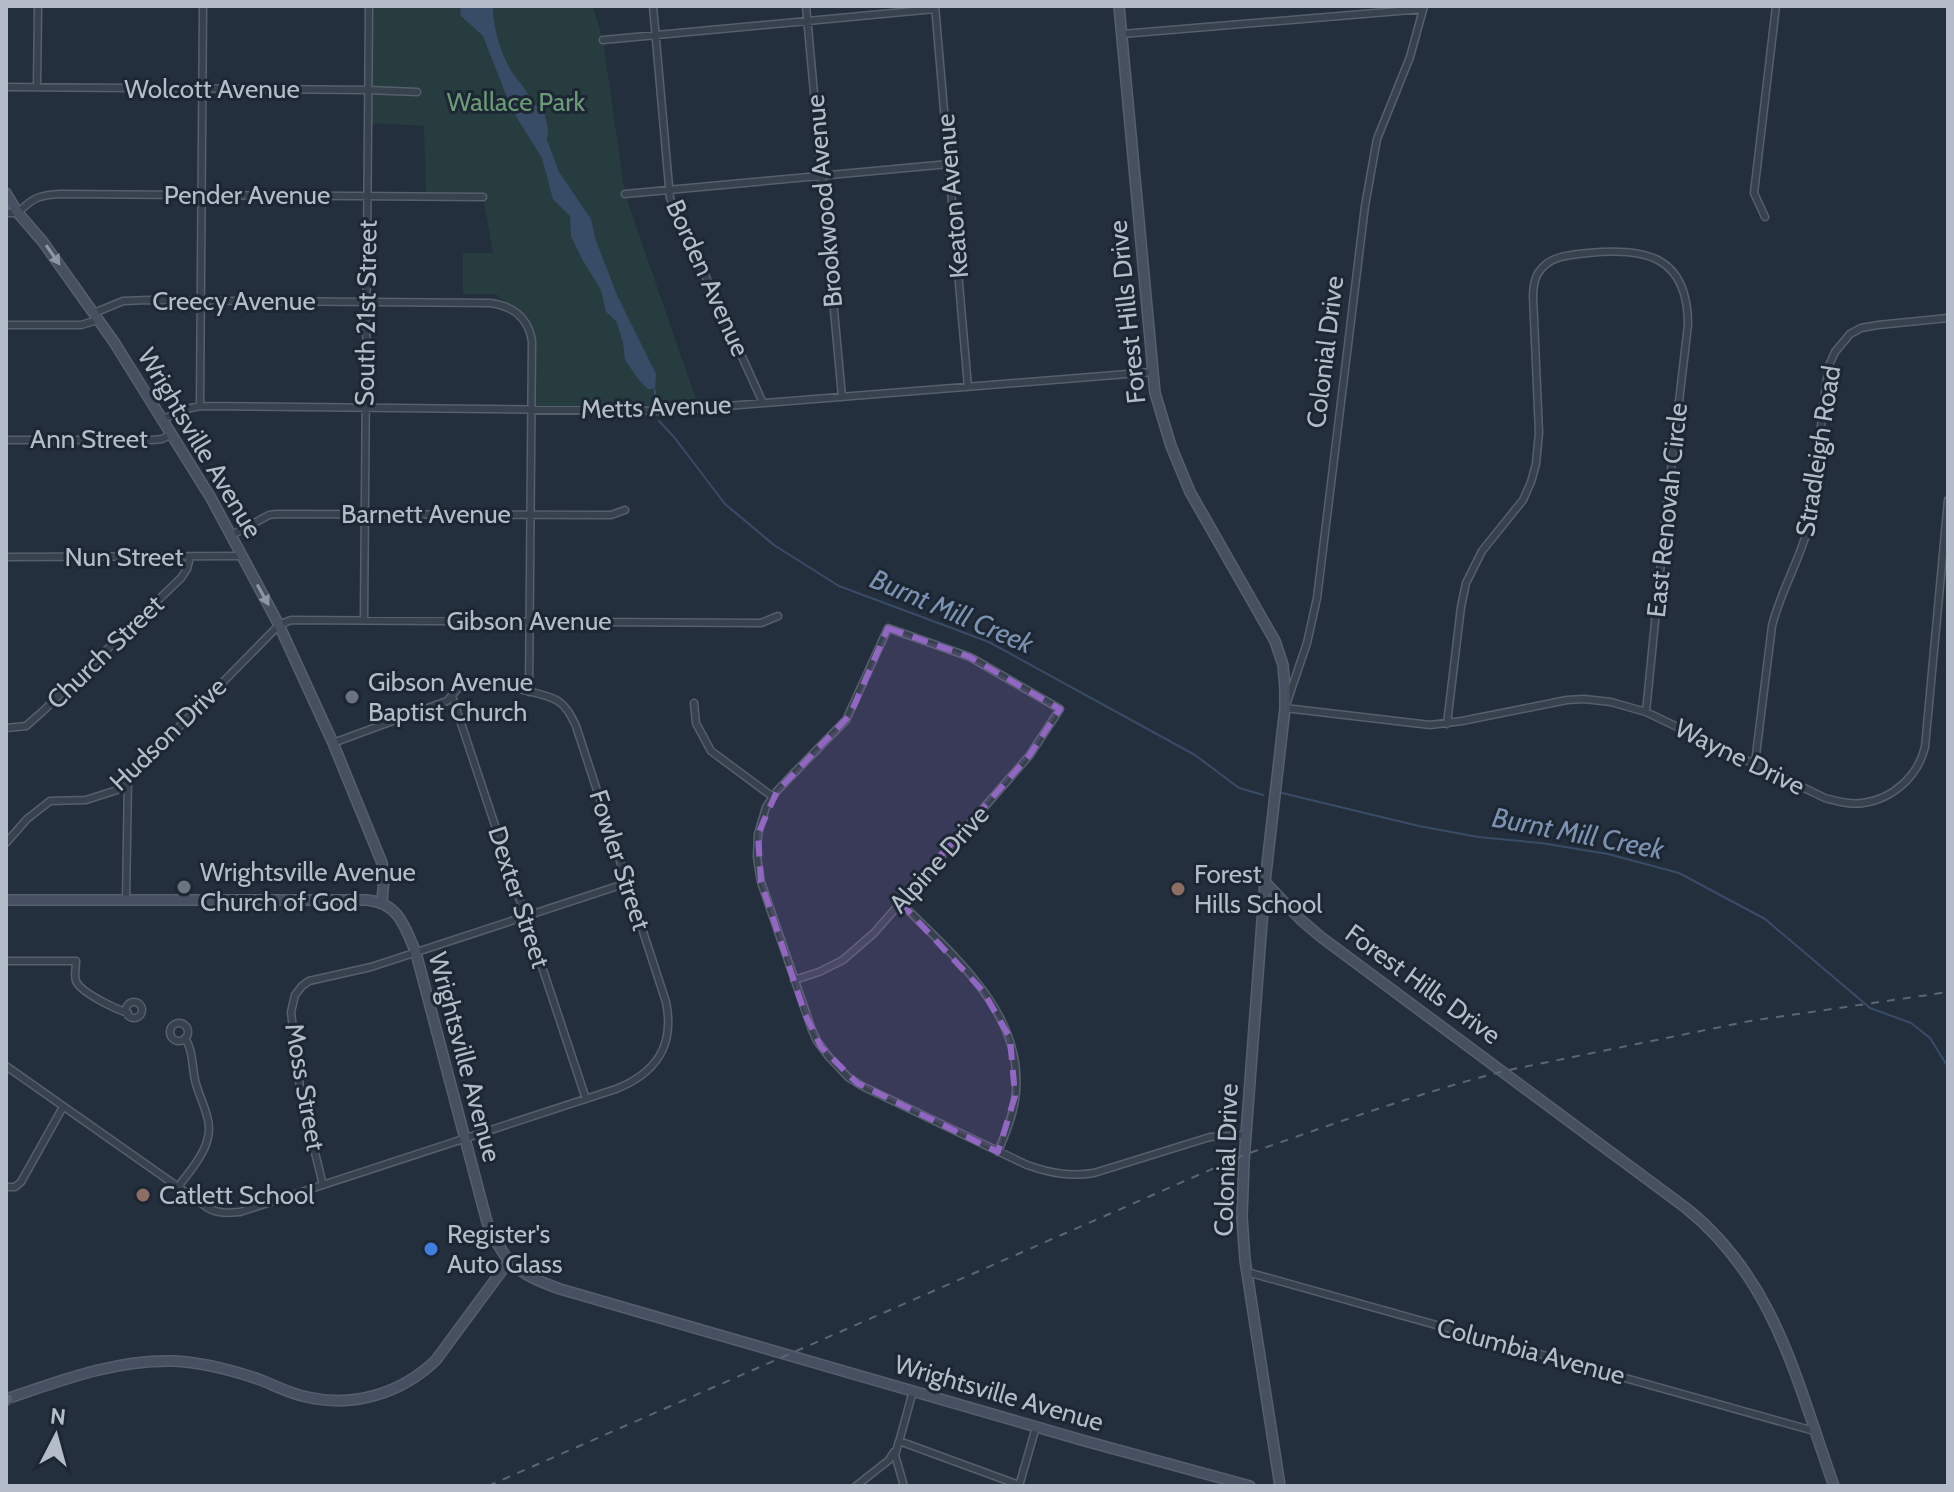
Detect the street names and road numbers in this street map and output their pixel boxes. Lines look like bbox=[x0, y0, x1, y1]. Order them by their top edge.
street label: Wolcott Avenue bbox=[124, 73, 300, 105]
street label: Brookwood Avenue bbox=[799, 93, 849, 309]
street label: Keaton Avenue bbox=[929, 112, 975, 280]
street label: Pender Avenue bbox=[164, 179, 330, 211]
street label: Borden Avenue bbox=[659, 195, 757, 361]
street label: South 21st Street bbox=[348, 219, 384, 406]
street label: Forest Hills Drive bbox=[1101, 219, 1153, 405]
street label: Colonial Drive bbox=[1300, 274, 1350, 430]
street label: Creecy Avenue bbox=[152, 285, 316, 317]
street label: Wrightsville Avenue bbox=[131, 342, 269, 544]
street label: Stradleigh Road bbox=[1789, 363, 1847, 539]
street label: Metts Avenue bbox=[580, 388, 732, 426]
street label: East Renovah Circle bbox=[1640, 401, 1694, 619]
street label: Ann Street bbox=[30, 423, 148, 455]
street label: Barnett Avenue bbox=[341, 498, 511, 530]
street label: Nun Street bbox=[65, 541, 184, 573]
street label: Church Street bbox=[40, 588, 170, 716]
street label: Gibson Avenue bbox=[446, 605, 612, 637]
street label: Hudson Drive bbox=[103, 670, 233, 798]
street label: Wayne Drive bbox=[1670, 712, 1810, 802]
street label: Fowler Street bbox=[582, 786, 658, 934]
street label: Alpine Drive bbox=[882, 799, 996, 919]
street label: Dexter Street bbox=[481, 822, 557, 972]
street label: Forest Hills Drive bbox=[1339, 917, 1507, 1051]
street label: Wrightsville Avenue bbox=[422, 949, 508, 1165]
street label: Moss Street bbox=[278, 1021, 332, 1154]
street label: Colonial Drive bbox=[1207, 1083, 1245, 1237]
street label: Columbia Avenue bbox=[1434, 1311, 1628, 1391]
street label: Wrightsville Avenue bbox=[891, 1348, 1107, 1438]

